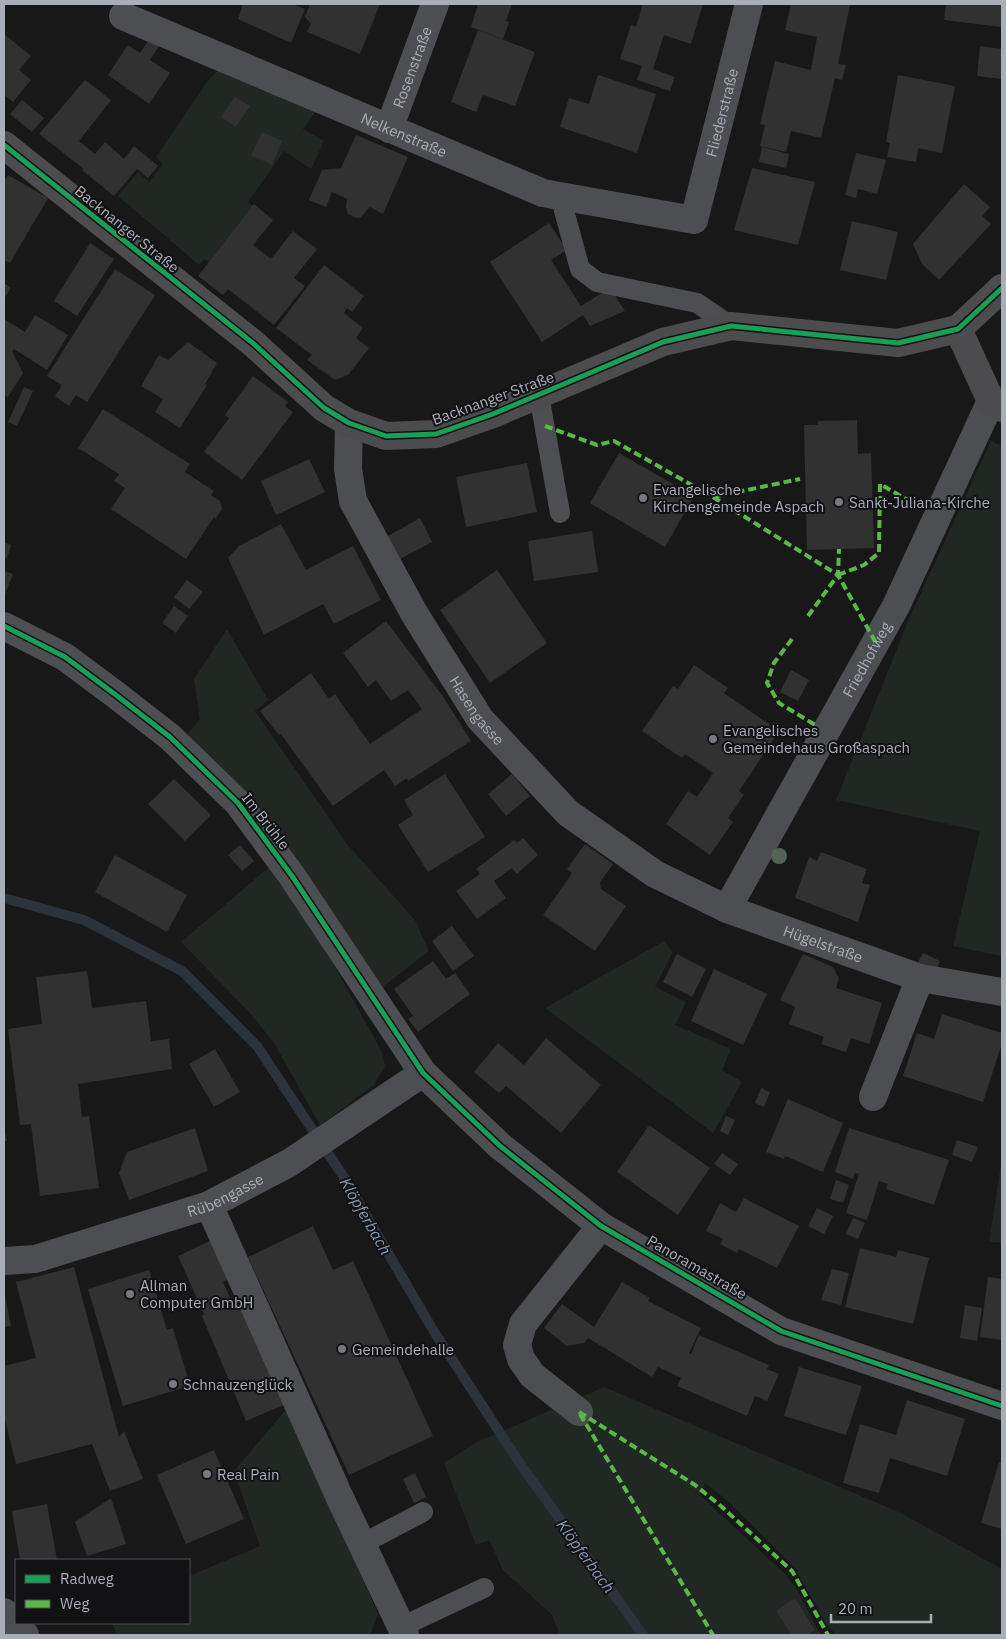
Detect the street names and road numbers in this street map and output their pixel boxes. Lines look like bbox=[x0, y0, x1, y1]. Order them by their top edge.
street label: Rosenstraße bbox=[388, 24, 436, 111]
street label: Fliederstraße bbox=[701, 66, 742, 159]
street label: Nelkenstraße bbox=[358, 108, 450, 161]
street label: Backnanger Straße bbox=[71, 181, 183, 277]
street label: Backnanger Straße bbox=[429, 367, 557, 429]
street label: Friedhofweg bbox=[838, 618, 895, 700]
street label: Hasengasse bbox=[446, 672, 509, 749]
street label: Im Brühle bbox=[238, 789, 294, 853]
street label: Hügelstraße bbox=[781, 920, 865, 966]
street label: Rübengasse bbox=[185, 1169, 266, 1221]
street label: Panoramastraße bbox=[644, 1231, 750, 1303]

